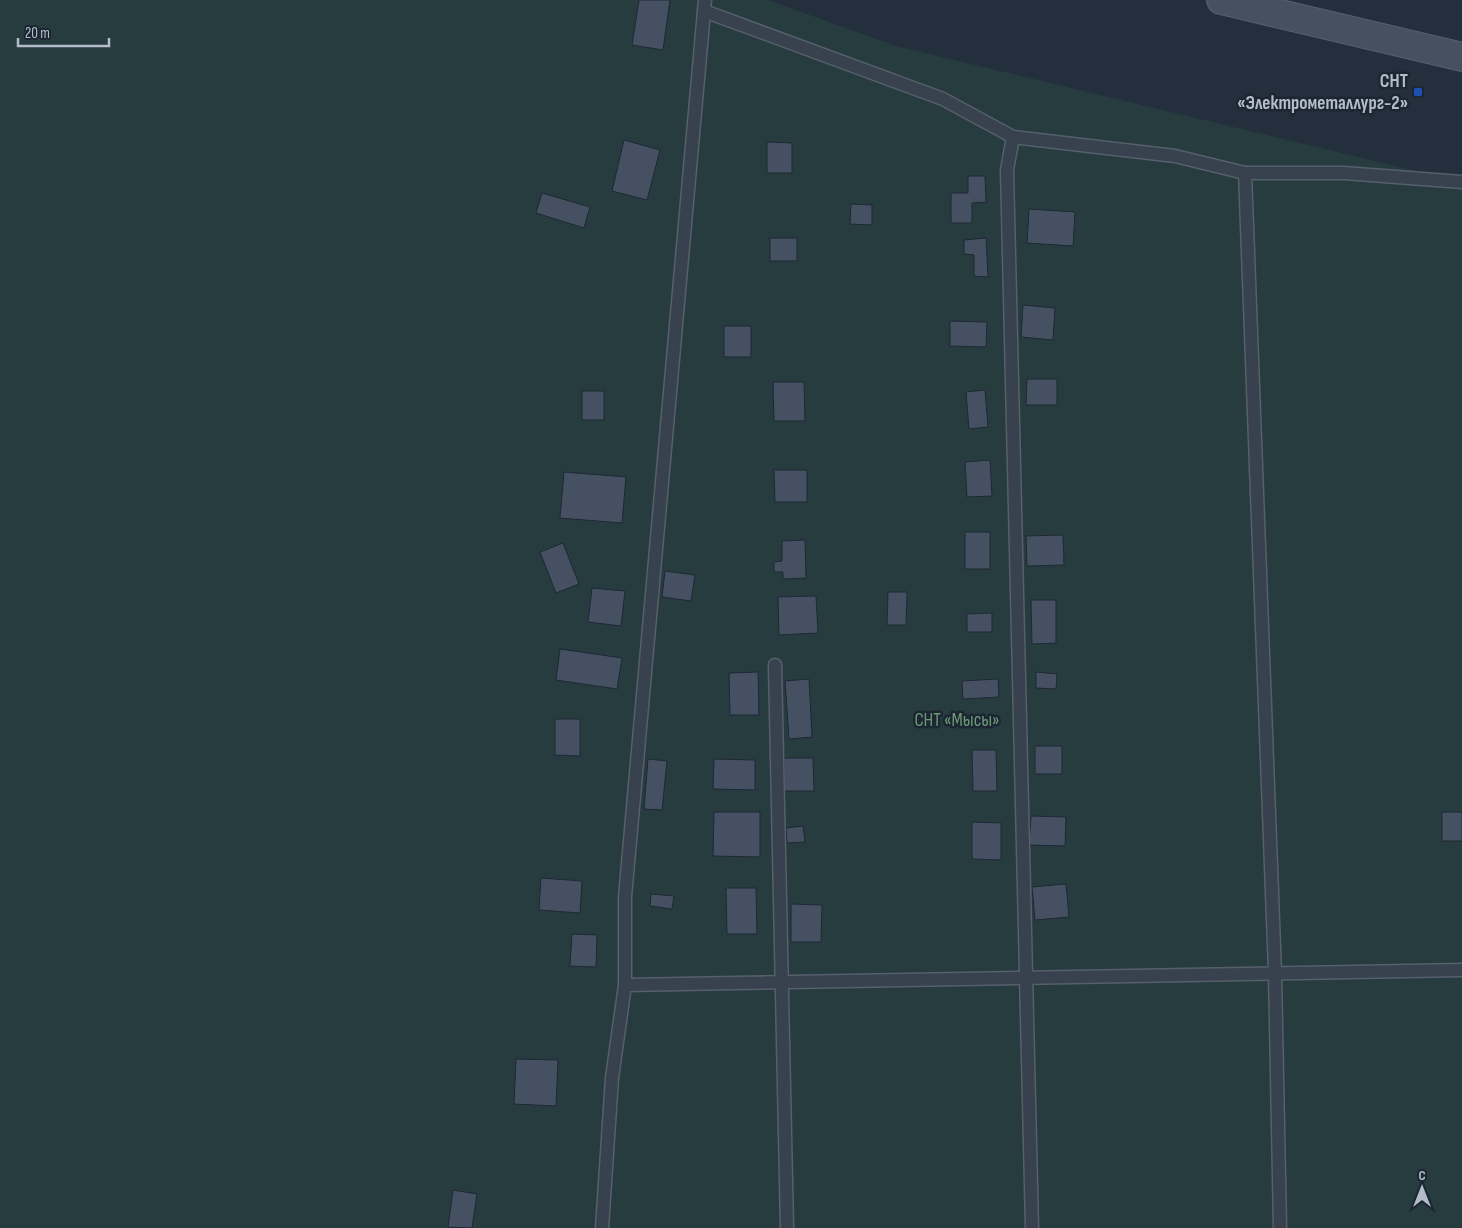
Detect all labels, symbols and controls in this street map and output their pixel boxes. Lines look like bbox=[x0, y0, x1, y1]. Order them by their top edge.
scale bar bbox=[18, 15, 109, 47]
text: 20 m bbox=[25, 24, 50, 43]
place label: СНТ «Электрометаллург-2» bbox=[1237, 70, 1408, 115]
marker: СНТ «Электрометаллург-2» bbox=[1412, 86, 1424, 98]
park label: СНТ «Мысы» bbox=[914, 709, 1000, 732]
north arrow bbox=[1397, 1163, 1447, 1213]
text: С bbox=[1418, 1167, 1426, 1184]

